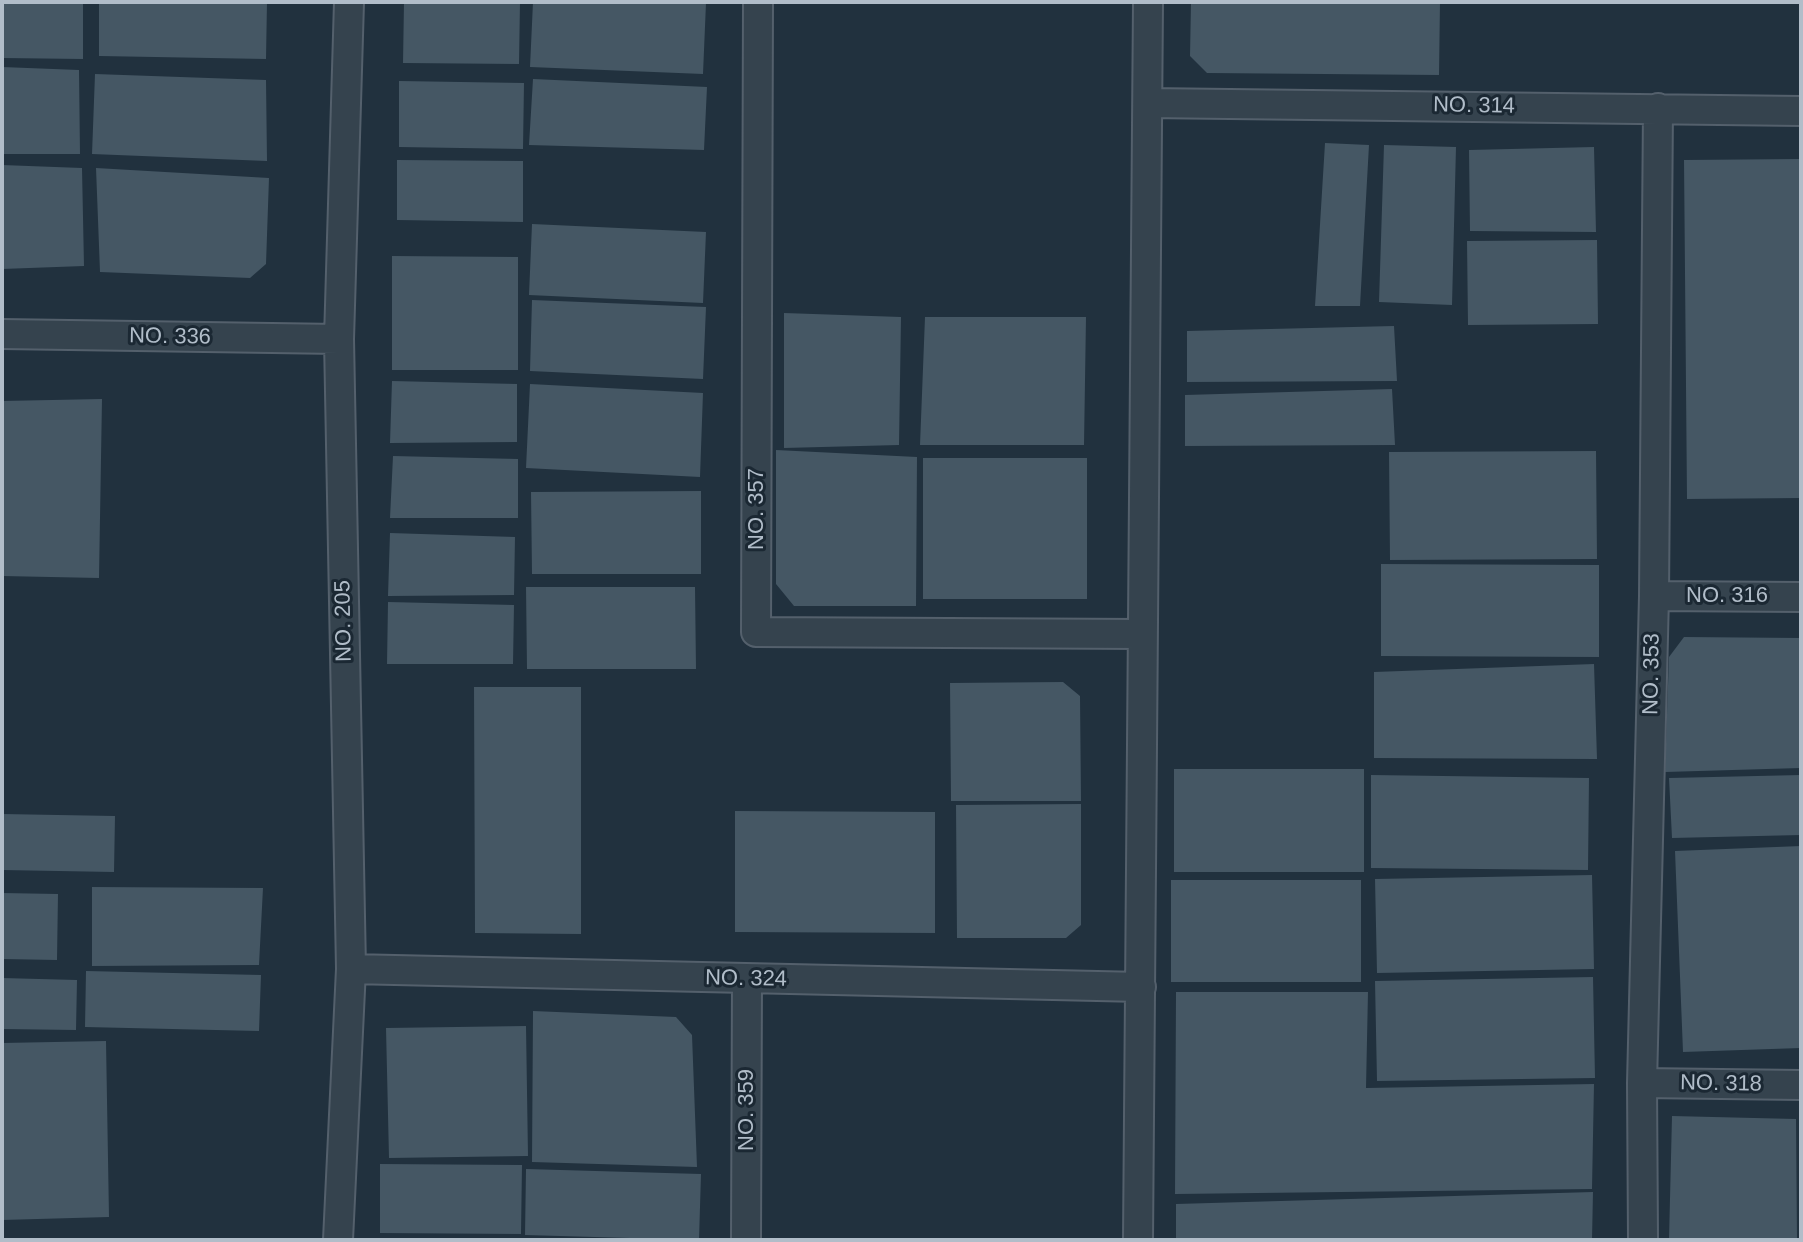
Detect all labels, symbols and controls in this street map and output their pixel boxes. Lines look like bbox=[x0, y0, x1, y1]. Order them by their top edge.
street label: NO. 314 bbox=[1433, 92, 1515, 120]
street label: NO. 336 bbox=[129, 323, 211, 351]
street label: NO. 357 bbox=[744, 468, 770, 550]
street label: NO. 205 bbox=[330, 580, 358, 662]
street label: NO. 316 bbox=[1686, 583, 1768, 609]
street label: NO. 353 bbox=[1638, 633, 1666, 715]
street label: NO. 324 bbox=[705, 965, 787, 993]
street label: NO. 359 bbox=[734, 1069, 760, 1151]
street label: NO. 318 bbox=[1680, 1070, 1762, 1098]

